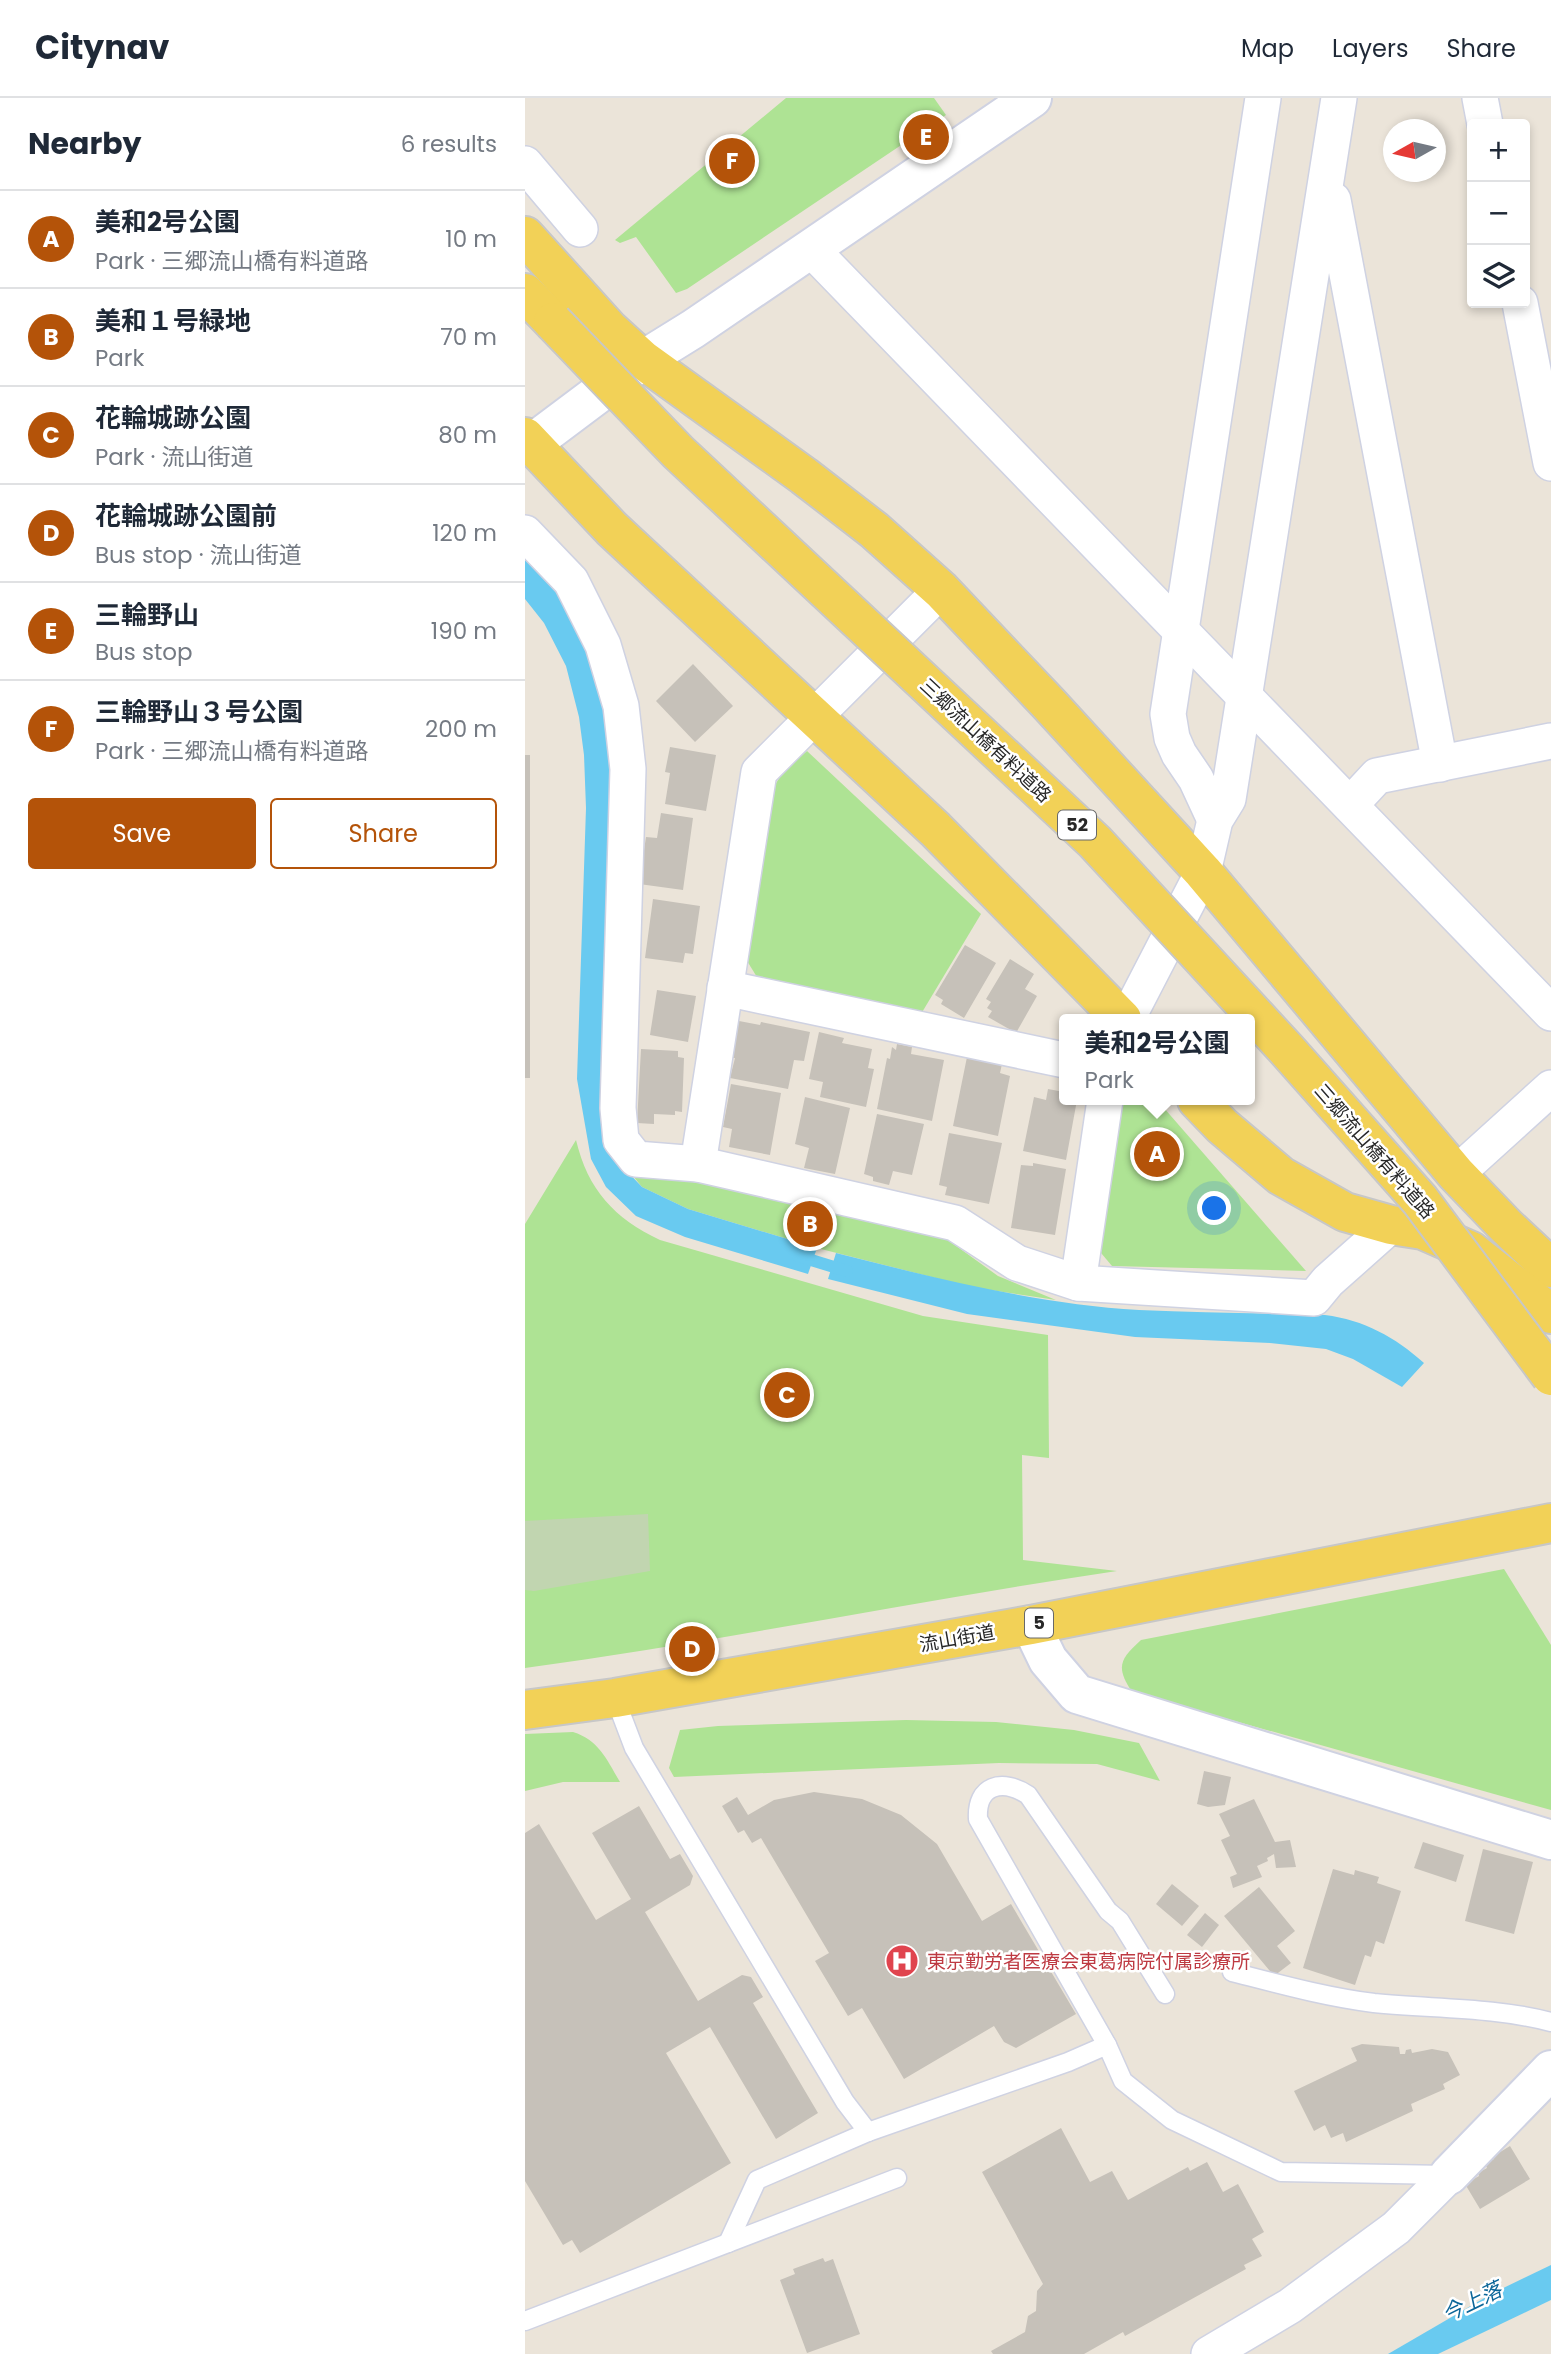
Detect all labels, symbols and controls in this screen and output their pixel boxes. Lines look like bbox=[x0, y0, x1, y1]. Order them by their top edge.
text: Citynav bbox=[35, 24, 169, 71]
text: Map bbox=[1241, 32, 1294, 65]
text: Layers bbox=[1332, 32, 1408, 65]
text: Share bbox=[1446, 32, 1516, 65]
pin: E bbox=[903, 111, 949, 163]
north arrow bbox=[1383, 119, 1446, 182]
map controls bbox=[1467, 119, 1530, 308]
button: + bbox=[1467, 119, 1530, 182]
text: Nearby bbox=[28, 122, 142, 165]
text: 6 results bbox=[401, 128, 497, 160]
pin: F bbox=[709, 135, 755, 187]
button: − bbox=[1467, 182, 1530, 245]
text: 美和2号公園 bbox=[95, 204, 240, 240]
text: A bbox=[43, 223, 59, 255]
text: 10 m bbox=[445, 223, 497, 255]
text: Park · 三郷流山橋有料道路 bbox=[95, 245, 368, 277]
button: layers bbox=[1467, 245, 1530, 308]
text: 美和１号緑地 bbox=[95, 303, 251, 339]
text: B bbox=[43, 321, 59, 353]
text: 70 m bbox=[440, 321, 497, 353]
text: Park bbox=[95, 342, 144, 374]
text: 花輪城跡公園 bbox=[95, 400, 251, 436]
text: C bbox=[42, 419, 60, 451]
text: 80 m bbox=[438, 419, 497, 451]
text: Park · 流山街道 bbox=[95, 441, 253, 473]
text: 花輪城跡公園前 bbox=[95, 498, 277, 534]
text: D bbox=[43, 517, 59, 549]
text: 120 m bbox=[432, 517, 497, 549]
text: Bus stop · 流山街道 bbox=[95, 539, 302, 571]
text: 三輪野山 bbox=[95, 597, 199, 633]
text: E bbox=[45, 615, 57, 647]
text: 190 m bbox=[431, 615, 497, 647]
text: Bus stop bbox=[95, 636, 193, 668]
street label: 三郷流山橋有料道路 bbox=[914, 672, 1057, 809]
text: 三輪野山３号公園 bbox=[95, 694, 303, 730]
text: F bbox=[45, 713, 57, 745]
text: 200 m bbox=[425, 713, 497, 745]
text: Park · 三郷流山橋有料道路 bbox=[95, 735, 368, 767]
button: Save bbox=[28, 798, 256, 869]
button: Share bbox=[270, 798, 497, 869]
road number: 52 bbox=[1058, 810, 1096, 840]
popup bbox=[1059, 1014, 1255, 1105]
text: 美和2号公園 bbox=[1085, 1025, 1229, 1061]
text: Park bbox=[1085, 1064, 1134, 1096]
street label: 三郷流山橋有料道路 bbox=[1308, 1078, 1441, 1225]
pin: A bbox=[1134, 1128, 1180, 1180]
your location bbox=[1197, 1191, 1231, 1225]
pin: B bbox=[787, 1198, 833, 1250]
pin: C bbox=[764, 1369, 810, 1421]
road number: 5 bbox=[1025, 1608, 1053, 1638]
street label: 流山街道 bbox=[917, 1619, 997, 1658]
pin: D bbox=[669, 1623, 715, 1675]
hospital icon: 東京勤労者医療会東葛病院付属診療所 bbox=[883, 1942, 921, 1980]
place label: 東京勤労者医療会東葛病院付属診療所 bbox=[927, 1948, 1250, 1975]
water label: 今上落 bbox=[1437, 2273, 1509, 2328]

